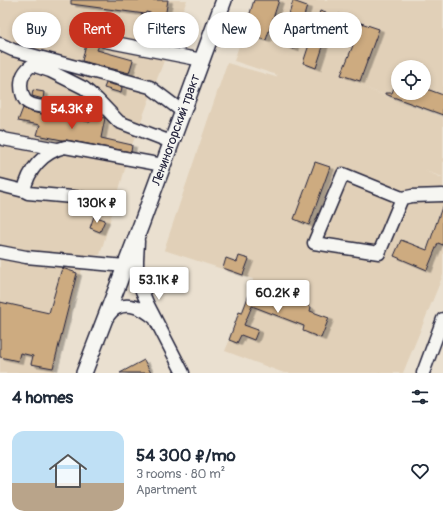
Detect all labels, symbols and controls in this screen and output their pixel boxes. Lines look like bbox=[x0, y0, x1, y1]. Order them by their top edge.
chip: Buy bbox=[12, 12, 61, 48]
chip: Rent bbox=[69, 12, 125, 48]
chip: Filters bbox=[133, 12, 199, 48]
chip: New bbox=[207, 12, 261, 48]
chip: Apartment bbox=[269, 12, 362, 48]
map controls bbox=[391, 60, 431, 100]
button: locate bbox=[391, 60, 431, 100]
street label: Лениногорский тракт bbox=[148, 72, 204, 189]
pin: 54.3K ₽ bbox=[35, 96, 109, 130]
text: 54.3K ₽ bbox=[50, 101, 94, 117]
pin: 130K ₽ bbox=[64, 190, 130, 224]
text: 130K ₽ bbox=[77, 195, 117, 211]
pin: 53.1K ₽ bbox=[122, 267, 196, 301]
text: 53.1K ₽ bbox=[139, 272, 179, 288]
pin: 60.2K ₽ bbox=[241, 280, 315, 314]
text: 60.2K ₽ bbox=[255, 285, 301, 301]
icon: filters bbox=[409, 386, 431, 408]
text: 4 homes bbox=[12, 387, 73, 408]
text: 54 300 ₽/mo bbox=[136, 445, 236, 466]
icon: home bbox=[44, 447, 92, 495]
icon: heart bbox=[409, 460, 431, 482]
text: 3 rooms · 80 m² bbox=[136, 466, 225, 482]
text: Apartment bbox=[136, 482, 197, 498]

